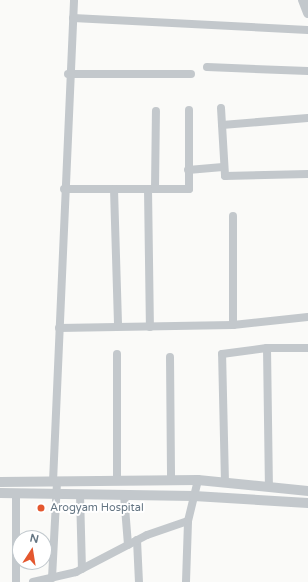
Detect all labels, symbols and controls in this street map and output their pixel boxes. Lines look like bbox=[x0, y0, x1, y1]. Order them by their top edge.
place label: Arogyam Hospital bbox=[50, 501, 144, 515]
marker: Arogyam Hospital bbox=[35, 502, 47, 514]
north arrow bbox=[12, 530, 52, 570]
text: N bbox=[29, 531, 40, 546]

